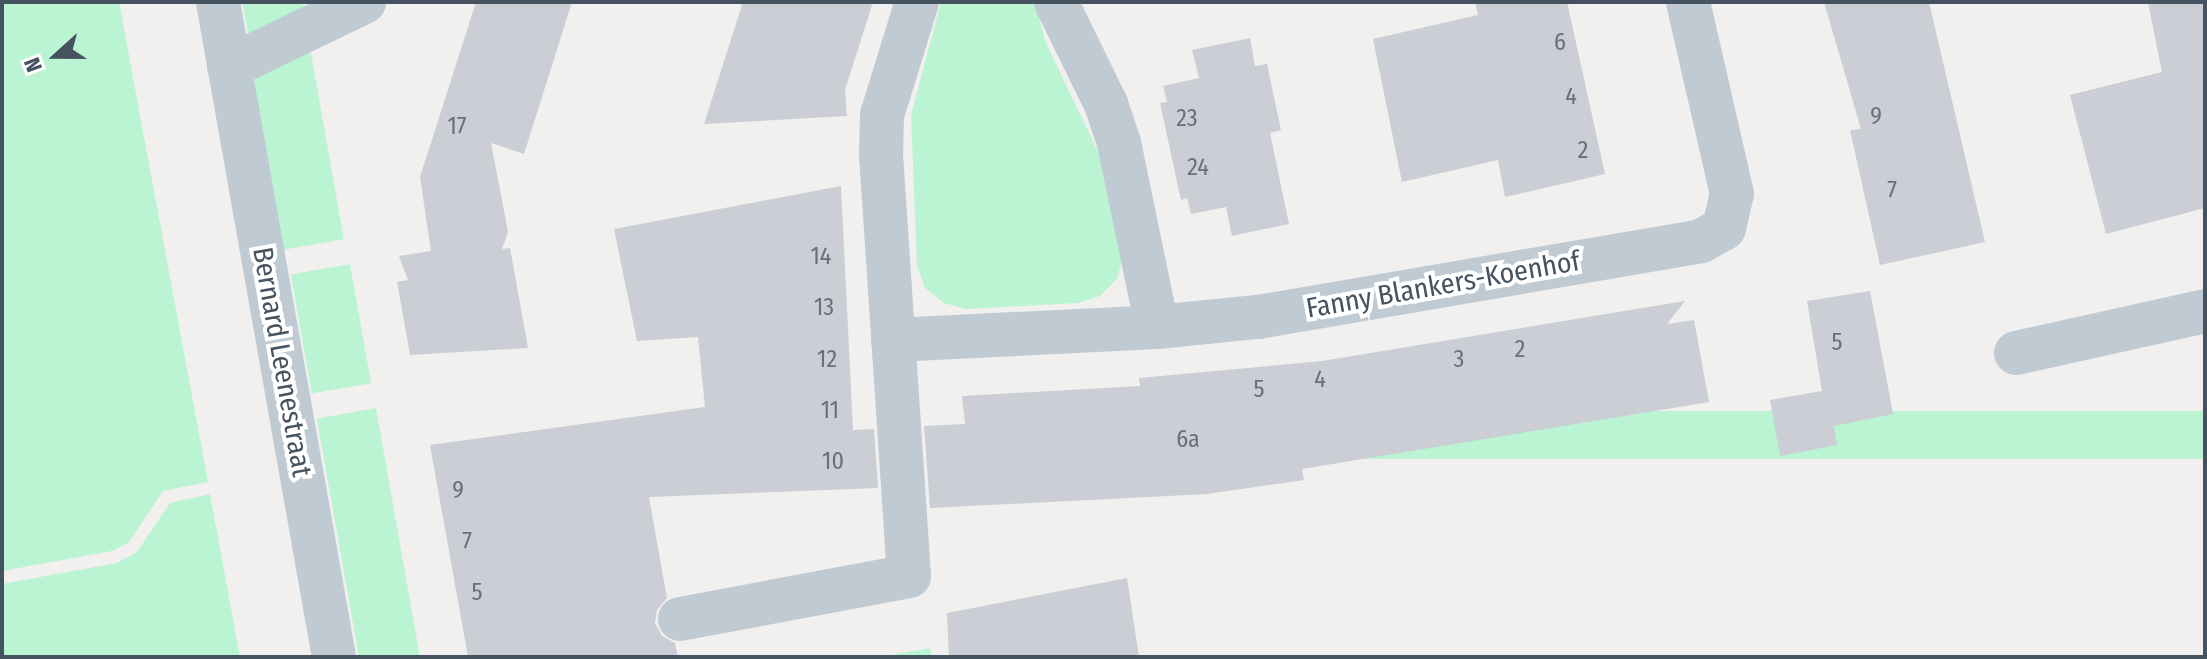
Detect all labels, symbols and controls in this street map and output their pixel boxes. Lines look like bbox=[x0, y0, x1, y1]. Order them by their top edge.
north arrow bbox=[16, 16, 96, 96]
house number: 6 bbox=[1554, 29, 1566, 57]
text: N bbox=[18, 54, 48, 76]
house number: 4 bbox=[1565, 83, 1577, 111]
house number: 9 bbox=[1870, 103, 1882, 131]
house number: 23 bbox=[1176, 105, 1198, 133]
house number: 17 bbox=[447, 113, 467, 141]
house number: 2 bbox=[1578, 137, 1588, 165]
house number: 24 bbox=[1187, 154, 1209, 182]
house number: 7 bbox=[1887, 177, 1897, 205]
house number: 14 bbox=[811, 243, 831, 271]
street label: Fanny Blankers-Koenhof bbox=[1303, 244, 1583, 326]
street label: Bernard Leenestraat bbox=[245, 245, 319, 479]
house number: 13 bbox=[814, 294, 834, 322]
house number: 5 bbox=[1831, 329, 1843, 357]
house number: 2 bbox=[1515, 336, 1525, 364]
house number: 12 bbox=[817, 346, 837, 374]
house number: 3 bbox=[1454, 346, 1464, 374]
house number: 4 bbox=[1314, 366, 1326, 394]
house number: 5 bbox=[1253, 376, 1265, 404]
house number: 11 bbox=[821, 397, 839, 425]
house number: 6a bbox=[1176, 426, 1200, 454]
house number: 10 bbox=[822, 448, 844, 476]
house number: 9 bbox=[452, 477, 464, 505]
house number: 7 bbox=[462, 528, 472, 556]
house number: 5 bbox=[471, 579, 483, 607]

